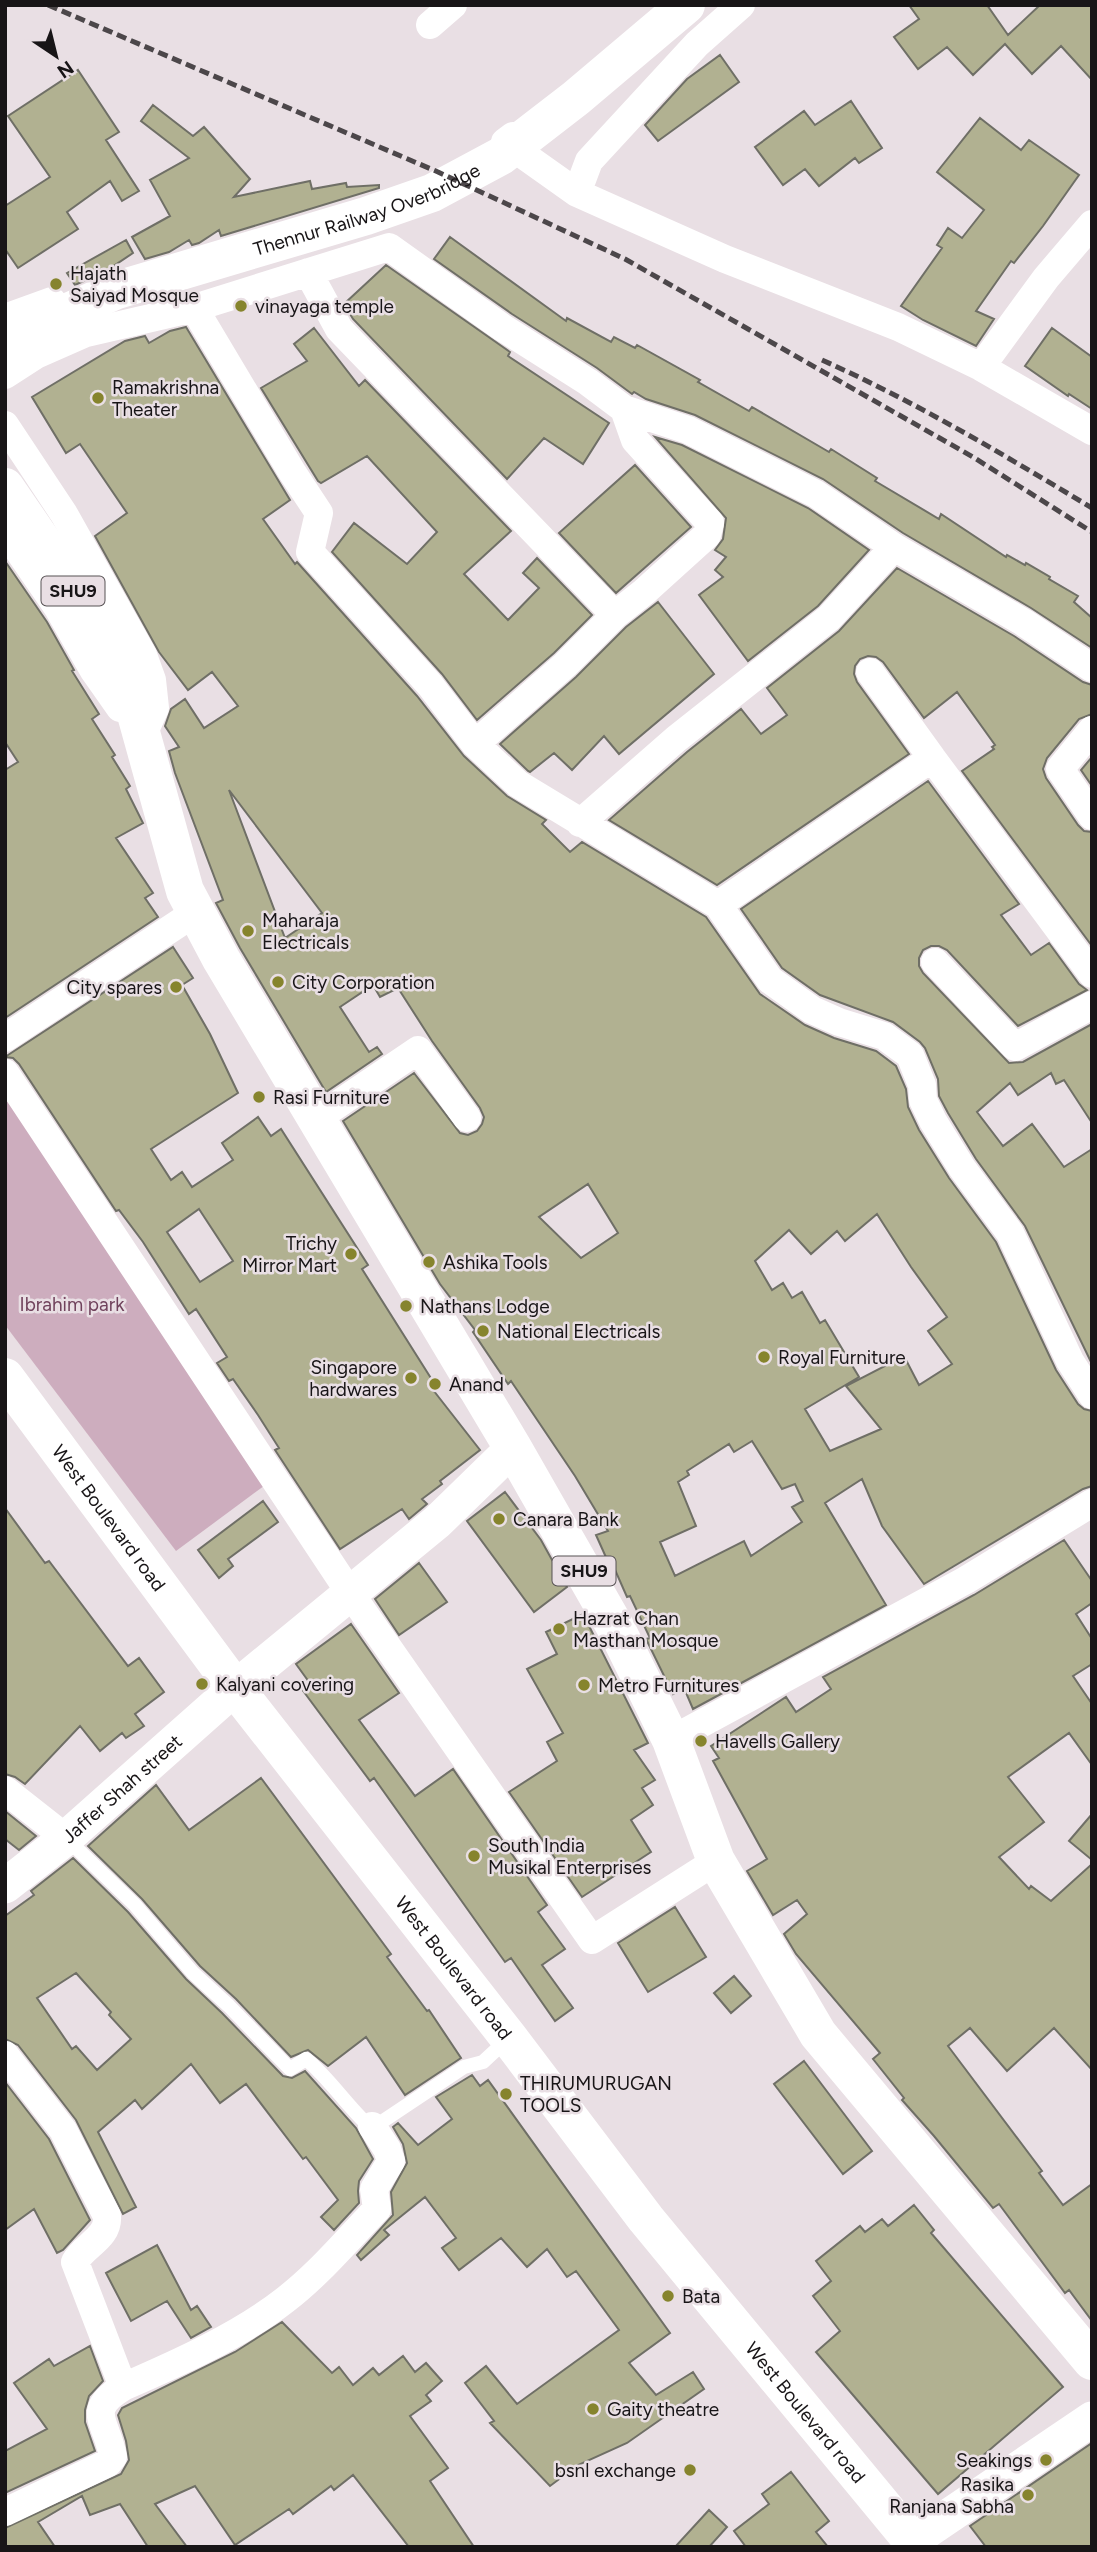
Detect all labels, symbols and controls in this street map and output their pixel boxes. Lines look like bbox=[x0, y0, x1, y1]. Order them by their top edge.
north arrow bbox=[21, 21, 91, 91]
text: N bbox=[53, 56, 78, 83]
street label: Thennur Railway Overbridge bbox=[250, 158, 484, 260]
place label: Hajath Saiyad Mosque bbox=[70, 262, 199, 307]
marker: Hajath Saiyad Mosque bbox=[48, 276, 64, 292]
place label: vinayaga temple bbox=[255, 295, 394, 318]
marker: vinayaga temple bbox=[233, 298, 249, 314]
place label: Ramakrishna Theater bbox=[112, 376, 219, 421]
marker: Ramakrishna Theater bbox=[90, 390, 106, 406]
road number: SHU9 bbox=[42, 576, 104, 606]
place label: Maharaja Electricals bbox=[262, 909, 349, 954]
marker: Maharaja Electricals bbox=[240, 923, 256, 939]
place label: City Corporation bbox=[292, 971, 435, 994]
marker: City Corporation bbox=[270, 974, 286, 990]
place label: City spares bbox=[67, 976, 162, 999]
marker: City spares bbox=[168, 979, 184, 995]
place label: Rasi Furniture bbox=[273, 1086, 389, 1109]
marker: Rasi Furniture bbox=[251, 1089, 267, 1105]
place label: Trichy Mirror Mart bbox=[242, 1232, 337, 1277]
marker: Trichy Mirror Mart bbox=[343, 1246, 359, 1262]
place label: Ashika Tools bbox=[443, 1251, 548, 1274]
marker: Ashika Tools bbox=[421, 1254, 437, 1270]
park label: Ibrahim park bbox=[20, 1293, 125, 1316]
place label: Nathans Lodge bbox=[420, 1295, 550, 1318]
marker: Nathans Lodge bbox=[398, 1298, 414, 1314]
place label: National Electricals bbox=[497, 1320, 660, 1343]
marker: National Electricals bbox=[475, 1323, 491, 1339]
place label: Royal Furniture bbox=[778, 1346, 906, 1369]
marker: Royal Furniture bbox=[756, 1349, 772, 1365]
place label: Singapore hardwares bbox=[309, 1356, 397, 1401]
marker: Singapore hardwares bbox=[403, 1370, 419, 1386]
place label: Anand bbox=[449, 1373, 504, 1396]
marker: Anand bbox=[427, 1376, 443, 1392]
street label: West Boulevard road bbox=[47, 1440, 171, 1595]
place label: Canara Bank bbox=[513, 1508, 619, 1531]
marker: Canara Bank bbox=[491, 1511, 507, 1527]
road number: SHU9 bbox=[552, 1556, 616, 1586]
place label: Hazrat Chan Masthan Mosque bbox=[573, 1607, 718, 1652]
marker: Hazrat Chan Masthan Mosque bbox=[551, 1621, 567, 1637]
place label: Kalyani covering bbox=[216, 1673, 354, 1696]
place label: Metro Furnitures bbox=[598, 1674, 740, 1697]
marker: Kalyani covering bbox=[194, 1676, 210, 1692]
marker: Metro Furnitures bbox=[576, 1677, 592, 1693]
street label: Jaffer Shah street bbox=[57, 1729, 186, 1848]
place label: Havells Gallery bbox=[715, 1730, 840, 1753]
marker: Havells Gallery bbox=[693, 1733, 709, 1749]
place label: South India Musikal Enterprises bbox=[488, 1834, 652, 1879]
marker: South India Musikal Enterprises bbox=[466, 1848, 482, 1864]
street label: West Boulevard road bbox=[391, 1891, 517, 2044]
place label: THIRUMURUGAN TOOLS bbox=[520, 2072, 672, 2117]
marker: THIRUMURUGAN TOOLS bbox=[498, 2086, 514, 2102]
place label: Bata bbox=[682, 2285, 720, 2308]
marker: Bata bbox=[660, 2288, 676, 2304]
street label: West Boulevard road bbox=[741, 2337, 871, 2487]
place label: Gaity theatre bbox=[607, 2398, 719, 2421]
marker: Gaity theatre bbox=[585, 2401, 601, 2417]
place label: Seakings bbox=[956, 2449, 1032, 2472]
marker: Seakings bbox=[1038, 2452, 1054, 2468]
place label: bsnl exchange bbox=[555, 2459, 676, 2482]
marker: bsnl exchange bbox=[682, 2462, 698, 2478]
place label: Rasika Ranjana Sabha bbox=[889, 2473, 1014, 2518]
marker: Rasika Ranjana Sabha bbox=[1020, 2487, 1036, 2503]

